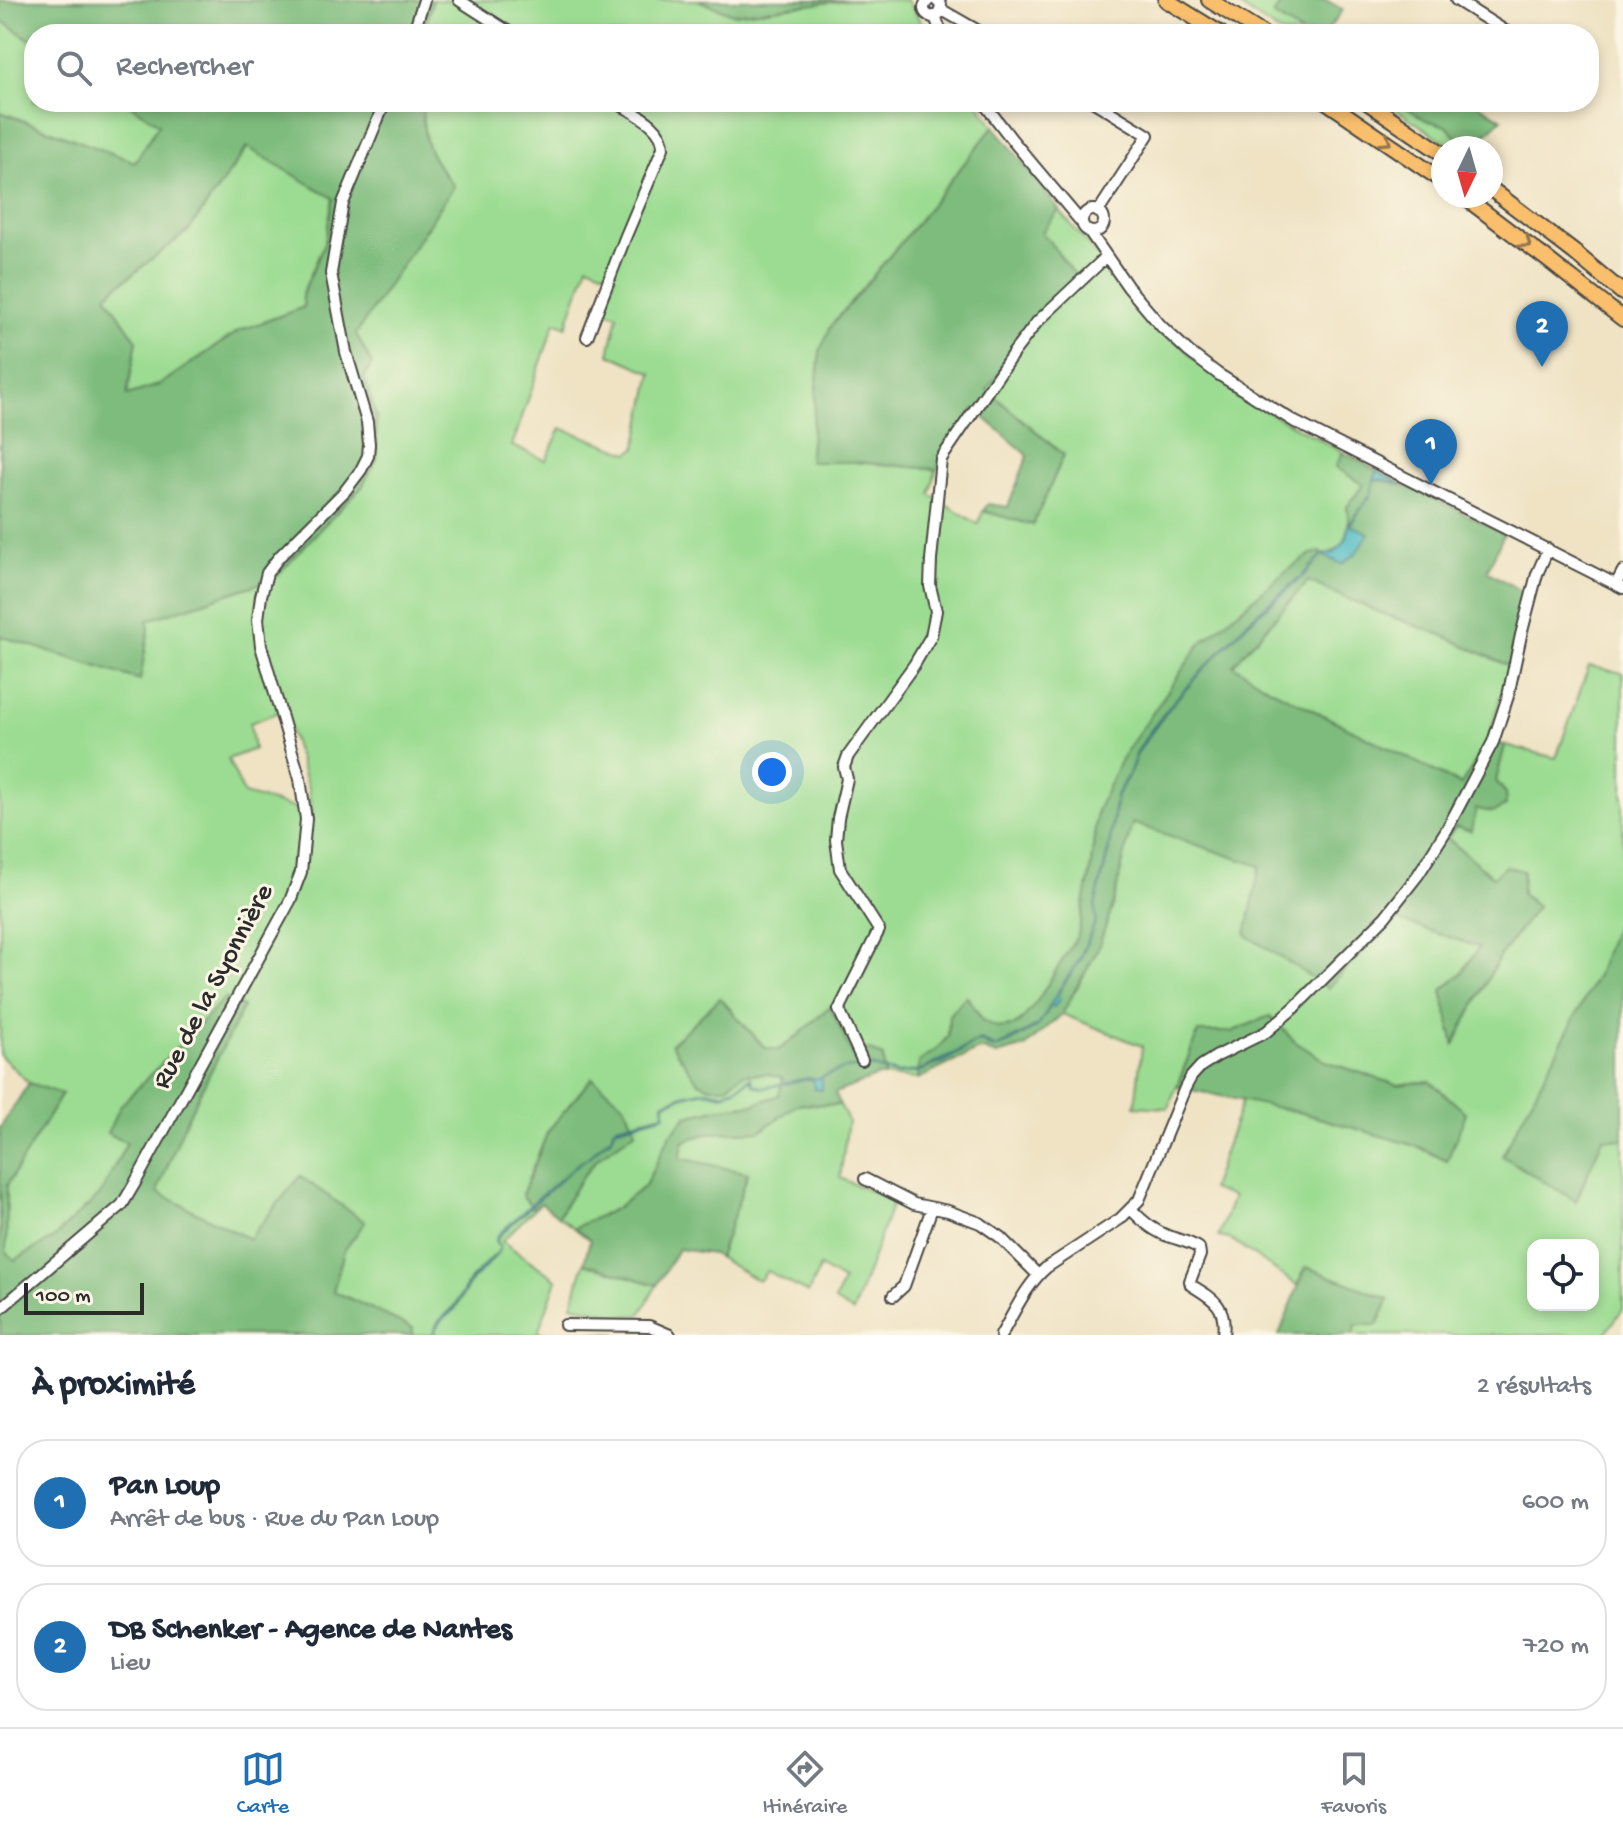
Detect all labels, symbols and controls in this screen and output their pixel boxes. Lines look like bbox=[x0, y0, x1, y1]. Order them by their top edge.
search box bbox=[24, 24, 1599, 112]
icon: search bbox=[52, 46, 96, 90]
text: Rechercher bbox=[116, 51, 252, 86]
one-way arrow bbox=[1377, 131, 1391, 146]
north arrow bbox=[1431, 136, 1503, 208]
one-way arrow bbox=[1517, 233, 1532, 247]
pin: 2 bbox=[1516, 301, 1568, 367]
pin: 1 bbox=[1405, 419, 1457, 485]
your location bbox=[752, 752, 792, 792]
street label: Rue de la Syonnière bbox=[146, 878, 282, 1095]
map controls bbox=[1527, 1239, 1599, 1311]
button: locate bbox=[1527, 1239, 1599, 1311]
scale bar bbox=[24, 1279, 144, 1315]
text: 100 m bbox=[36, 1284, 91, 1310]
text: À proximité bbox=[32, 1367, 195, 1407]
text: 2 résultats bbox=[1477, 1372, 1591, 1403]
text: Pan Loup bbox=[110, 1470, 220, 1505]
text: 1 bbox=[55, 1488, 65, 1519]
text: 600 m bbox=[1522, 1488, 1589, 1519]
text: Arrêt de bus · Rue du Pan Loup bbox=[110, 1505, 439, 1536]
text: DB Schenker - Agence de Nantes bbox=[110, 1614, 512, 1649]
text: 2 bbox=[54, 1632, 66, 1663]
text: 720 m bbox=[1523, 1632, 1589, 1663]
text: Lieu bbox=[110, 1649, 151, 1680]
tab: Carte bbox=[237, 1747, 289, 1821]
tab: Itinéraire bbox=[763, 1747, 847, 1821]
tab: Favoris bbox=[1321, 1747, 1386, 1821]

